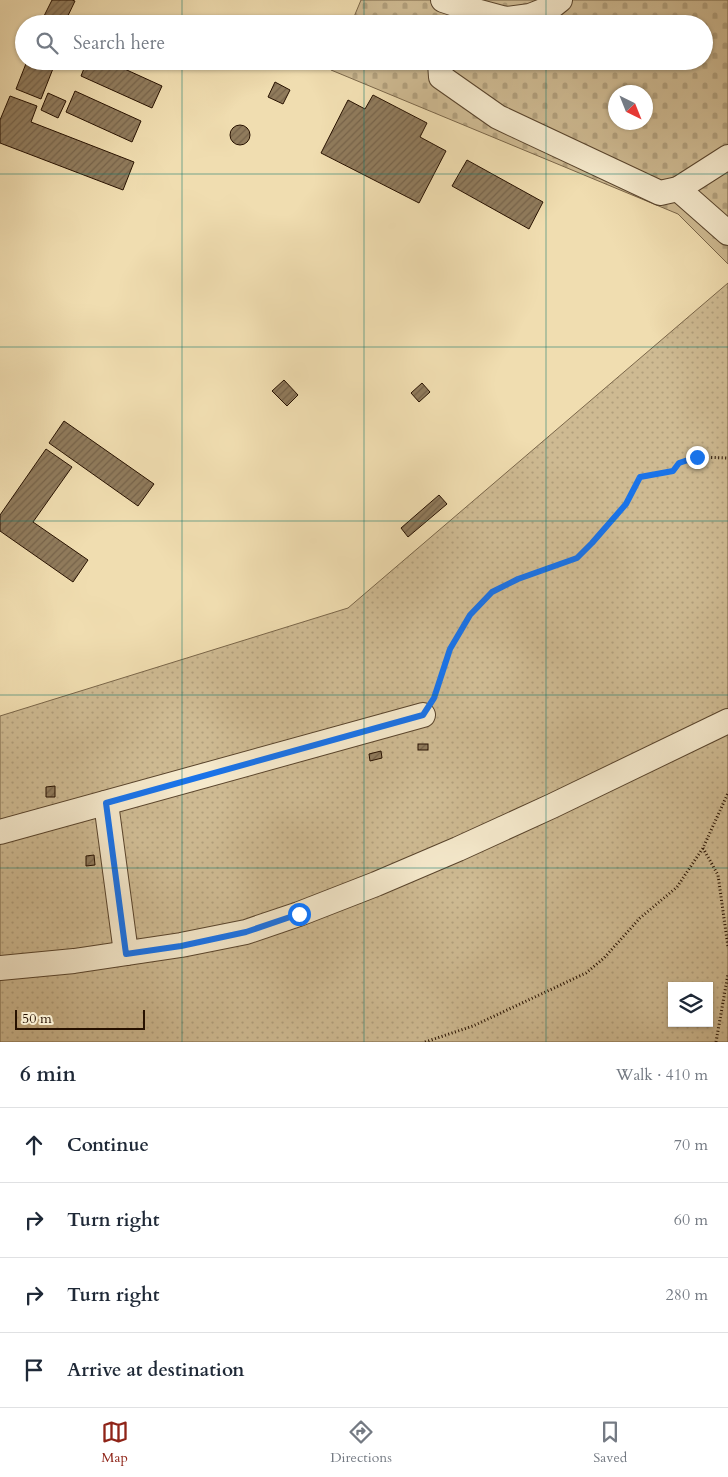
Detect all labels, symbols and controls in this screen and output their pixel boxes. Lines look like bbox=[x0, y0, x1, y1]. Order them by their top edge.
search box bbox=[15, 15, 713, 70]
icon: search bbox=[33, 29, 61, 57]
text: Search here bbox=[73, 30, 165, 56]
north arrow bbox=[608, 85, 653, 130]
route end bbox=[686, 446, 709, 469]
route start bbox=[288, 903, 311, 926]
map controls bbox=[668, 982, 713, 1027]
button: layers bbox=[668, 982, 713, 1027]
scale bar bbox=[15, 1007, 145, 1030]
text: 50 m bbox=[22, 1009, 52, 1028]
text: 6 min bbox=[20, 1060, 76, 1089]
text: Walk · 410 m bbox=[616, 1064, 708, 1086]
icon: ahead bbox=[20, 1131, 48, 1159]
text: Continue bbox=[67, 1132, 149, 1158]
text: 70 m bbox=[674, 1134, 708, 1156]
icon: right bbox=[20, 1206, 48, 1234]
text: Turn right bbox=[67, 1207, 159, 1233]
text: 60 m bbox=[674, 1209, 708, 1231]
icon: right bbox=[20, 1281, 48, 1309]
text: Turn right bbox=[67, 1282, 159, 1308]
text: 280 m bbox=[666, 1284, 708, 1306]
icon: arrive bbox=[20, 1356, 48, 1384]
text: Arrive at destination bbox=[67, 1357, 244, 1383]
tab: Map bbox=[101, 1418, 129, 1467]
tab: Directions bbox=[330, 1418, 392, 1467]
tab: Saved bbox=[593, 1418, 627, 1467]

